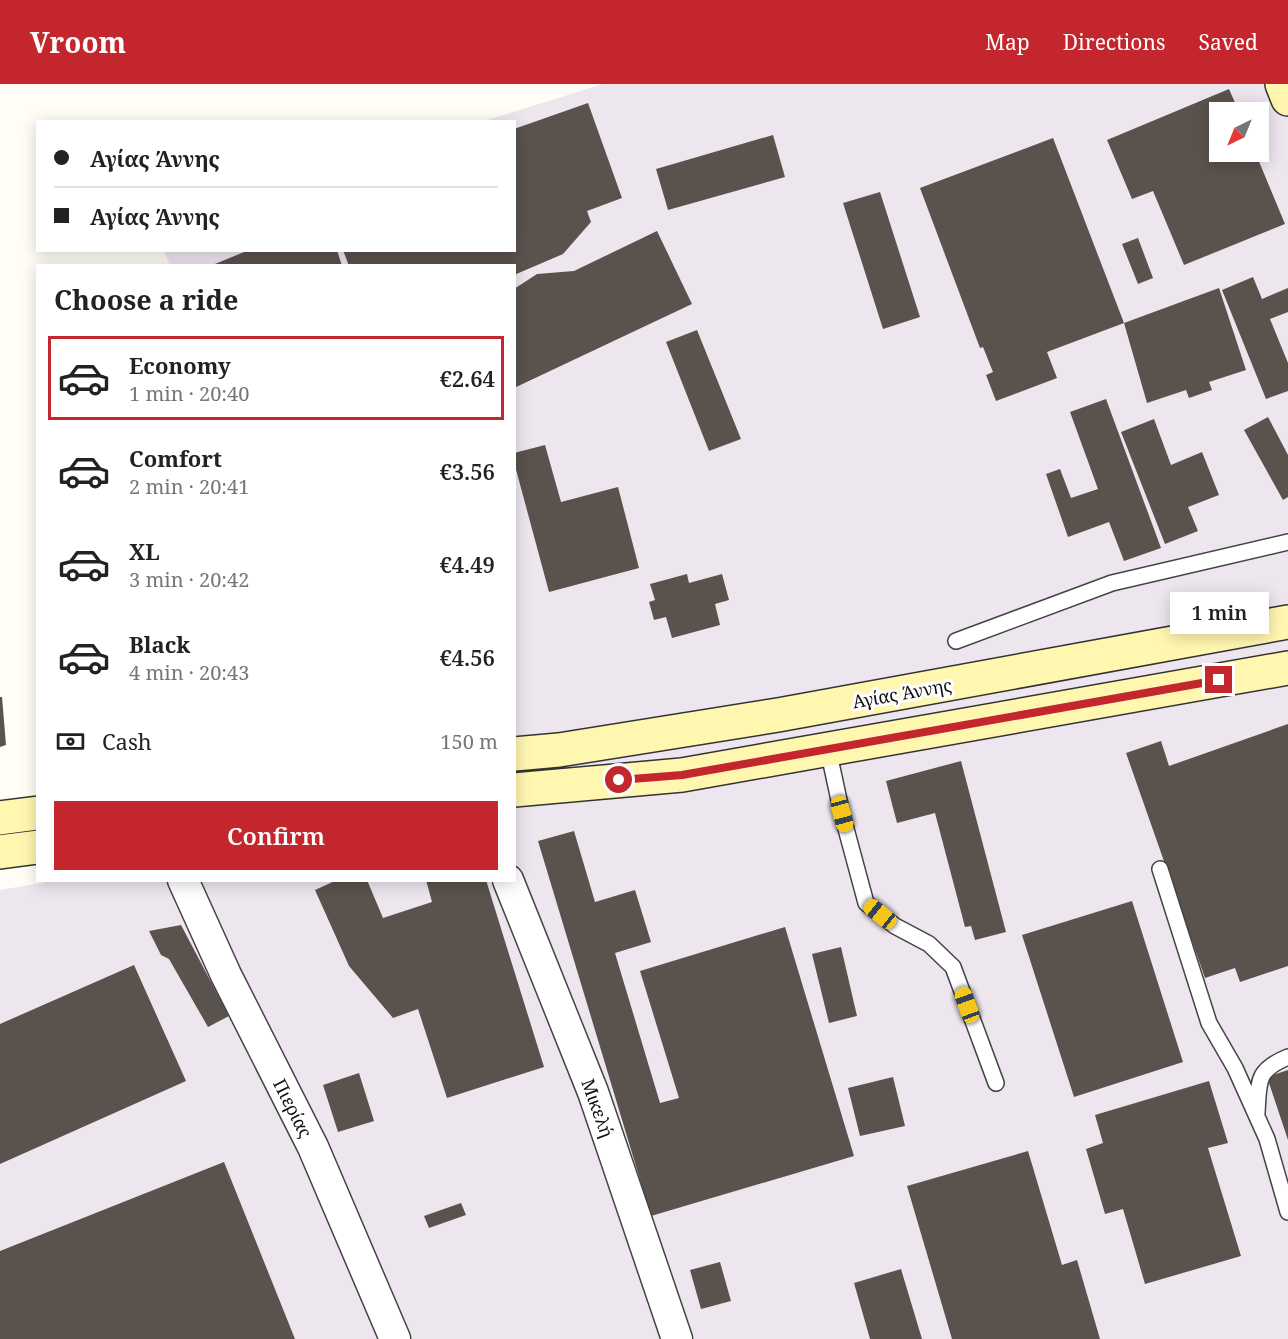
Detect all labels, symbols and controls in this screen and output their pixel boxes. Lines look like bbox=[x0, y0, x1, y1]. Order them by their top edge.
text: Vroom bbox=[30, 23, 126, 61]
text: Map bbox=[985, 28, 1030, 56]
text: Directions bbox=[1063, 28, 1165, 56]
text: Saved bbox=[1198, 28, 1258, 56]
north arrow bbox=[1209, 102, 1269, 162]
map controls bbox=[1209, 102, 1269, 162]
text: Αγίας Άννης bbox=[90, 143, 220, 173]
text: Αγίας Άννης bbox=[90, 201, 220, 231]
text: Choose a ride bbox=[54, 281, 239, 318]
text: Economy bbox=[129, 350, 231, 380]
icon: car bbox=[57, 351, 111, 405]
text: €2.64 bbox=[439, 363, 495, 393]
text: 1 min · 20:40 bbox=[129, 380, 249, 407]
text: Comfort bbox=[129, 443, 222, 473]
icon: car bbox=[57, 444, 111, 498]
text: €3.56 bbox=[439, 456, 495, 486]
text: 2 min · 20:41 bbox=[129, 473, 249, 500]
text: XL bbox=[129, 536, 160, 566]
icon: car bbox=[57, 537, 111, 591]
text: €4.49 bbox=[439, 549, 495, 579]
text: 3 min · 20:42 bbox=[129, 566, 249, 593]
callout: 1 min bbox=[1170, 593, 1268, 635]
text: 1 min bbox=[1192, 599, 1247, 626]
text: Black bbox=[129, 629, 190, 659]
icon: car bbox=[57, 630, 111, 684]
text: €4.56 bbox=[439, 642, 495, 672]
text: 4 min · 20:43 bbox=[129, 659, 249, 686]
route end bbox=[1205, 666, 1232, 693]
street label: Αγίας Άννης bbox=[850, 672, 954, 714]
icon: cash bbox=[54, 725, 87, 758]
text: Cash bbox=[102, 726, 152, 756]
text: 150 m bbox=[440, 728, 498, 755]
route start bbox=[605, 766, 632, 793]
car bbox=[829, 794, 855, 834]
button: Confirm bbox=[54, 801, 498, 870]
car bbox=[860, 896, 900, 932]
car bbox=[952, 985, 982, 1025]
street label: Πιερίας bbox=[268, 1074, 318, 1142]
street label: Μικελή bbox=[576, 1075, 620, 1141]

